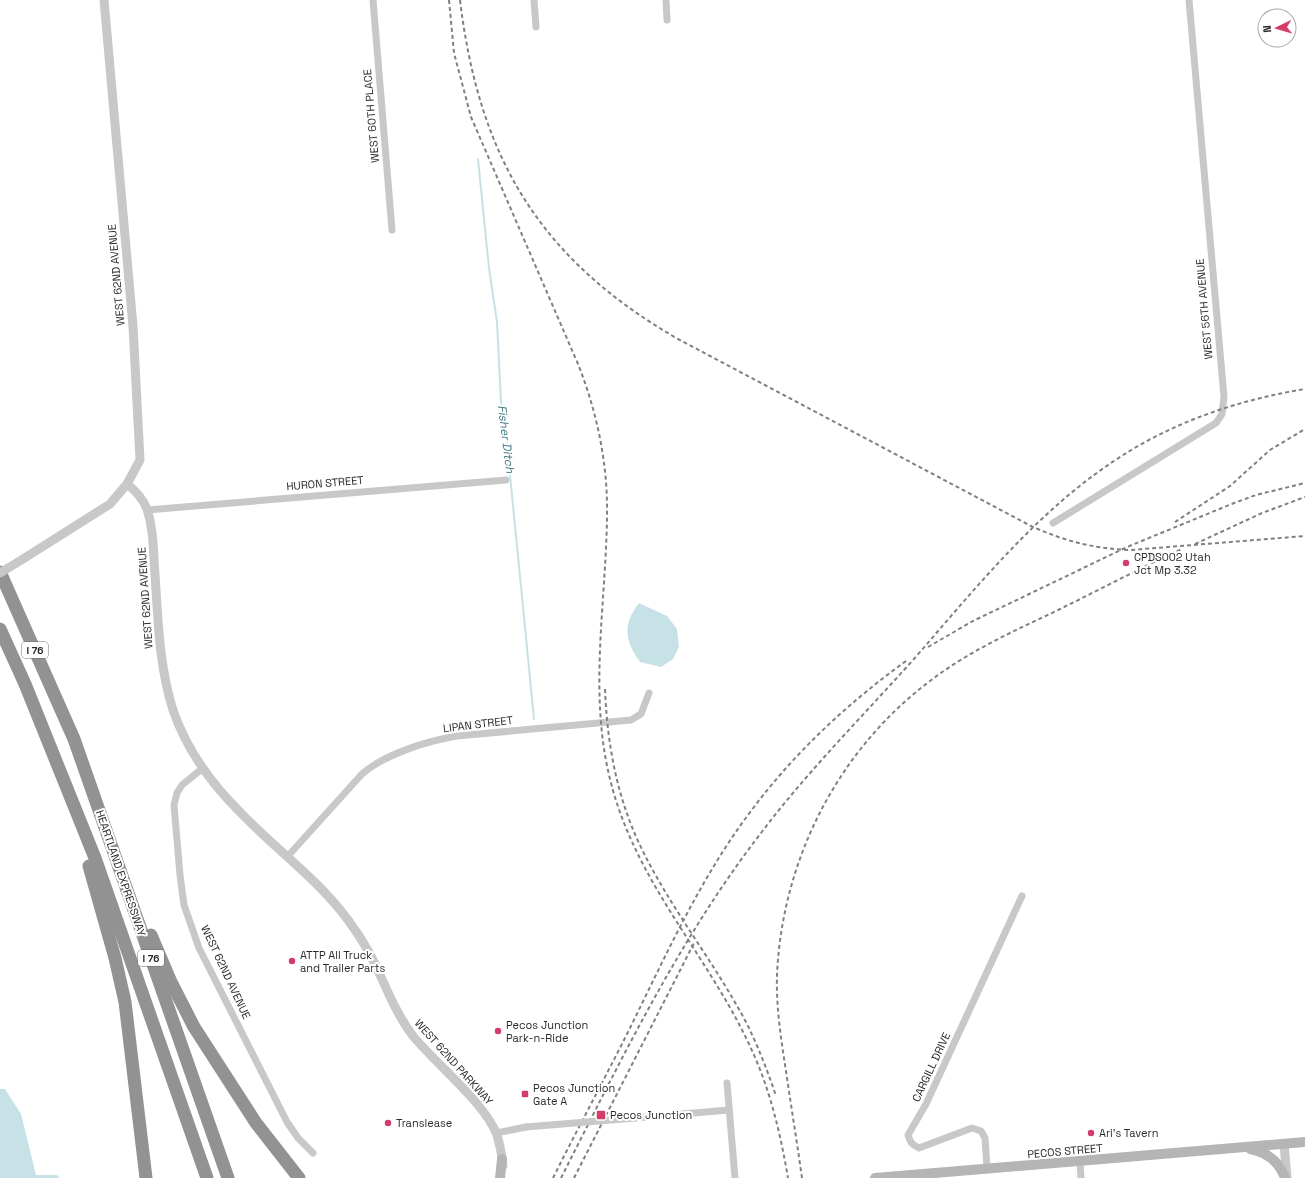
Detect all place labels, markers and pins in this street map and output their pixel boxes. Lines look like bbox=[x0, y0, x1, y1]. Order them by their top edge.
place label: CPDS002 Utah Jct Mp 3.32 bbox=[1134, 550, 1211, 577]
marker: CPDS002 Utah Jct Mp 3.32 bbox=[1121, 558, 1131, 568]
place label: ATTP All Truck and Trailer Parts bbox=[300, 948, 386, 975]
marker: ATTP All Truck and Trailer Parts bbox=[287, 956, 297, 966]
place label: Pecos Junction Park-n-Ride bbox=[506, 1018, 588, 1045]
marker: Pecos Junction Park-n-Ride bbox=[493, 1026, 503, 1036]
place label: Pecos Junction Gate A bbox=[533, 1081, 615, 1108]
marker: Pecos Junction Gate A bbox=[520, 1089, 530, 1099]
place label: Pecos Junction bbox=[610, 1108, 692, 1122]
marker: Pecos Junction bbox=[595, 1109, 607, 1121]
place label: Translease bbox=[396, 1116, 452, 1130]
marker: Translease bbox=[383, 1118, 393, 1128]
place label: Ari's Tavern bbox=[1099, 1126, 1158, 1140]
marker: Ari's Tavern bbox=[1086, 1128, 1096, 1138]

